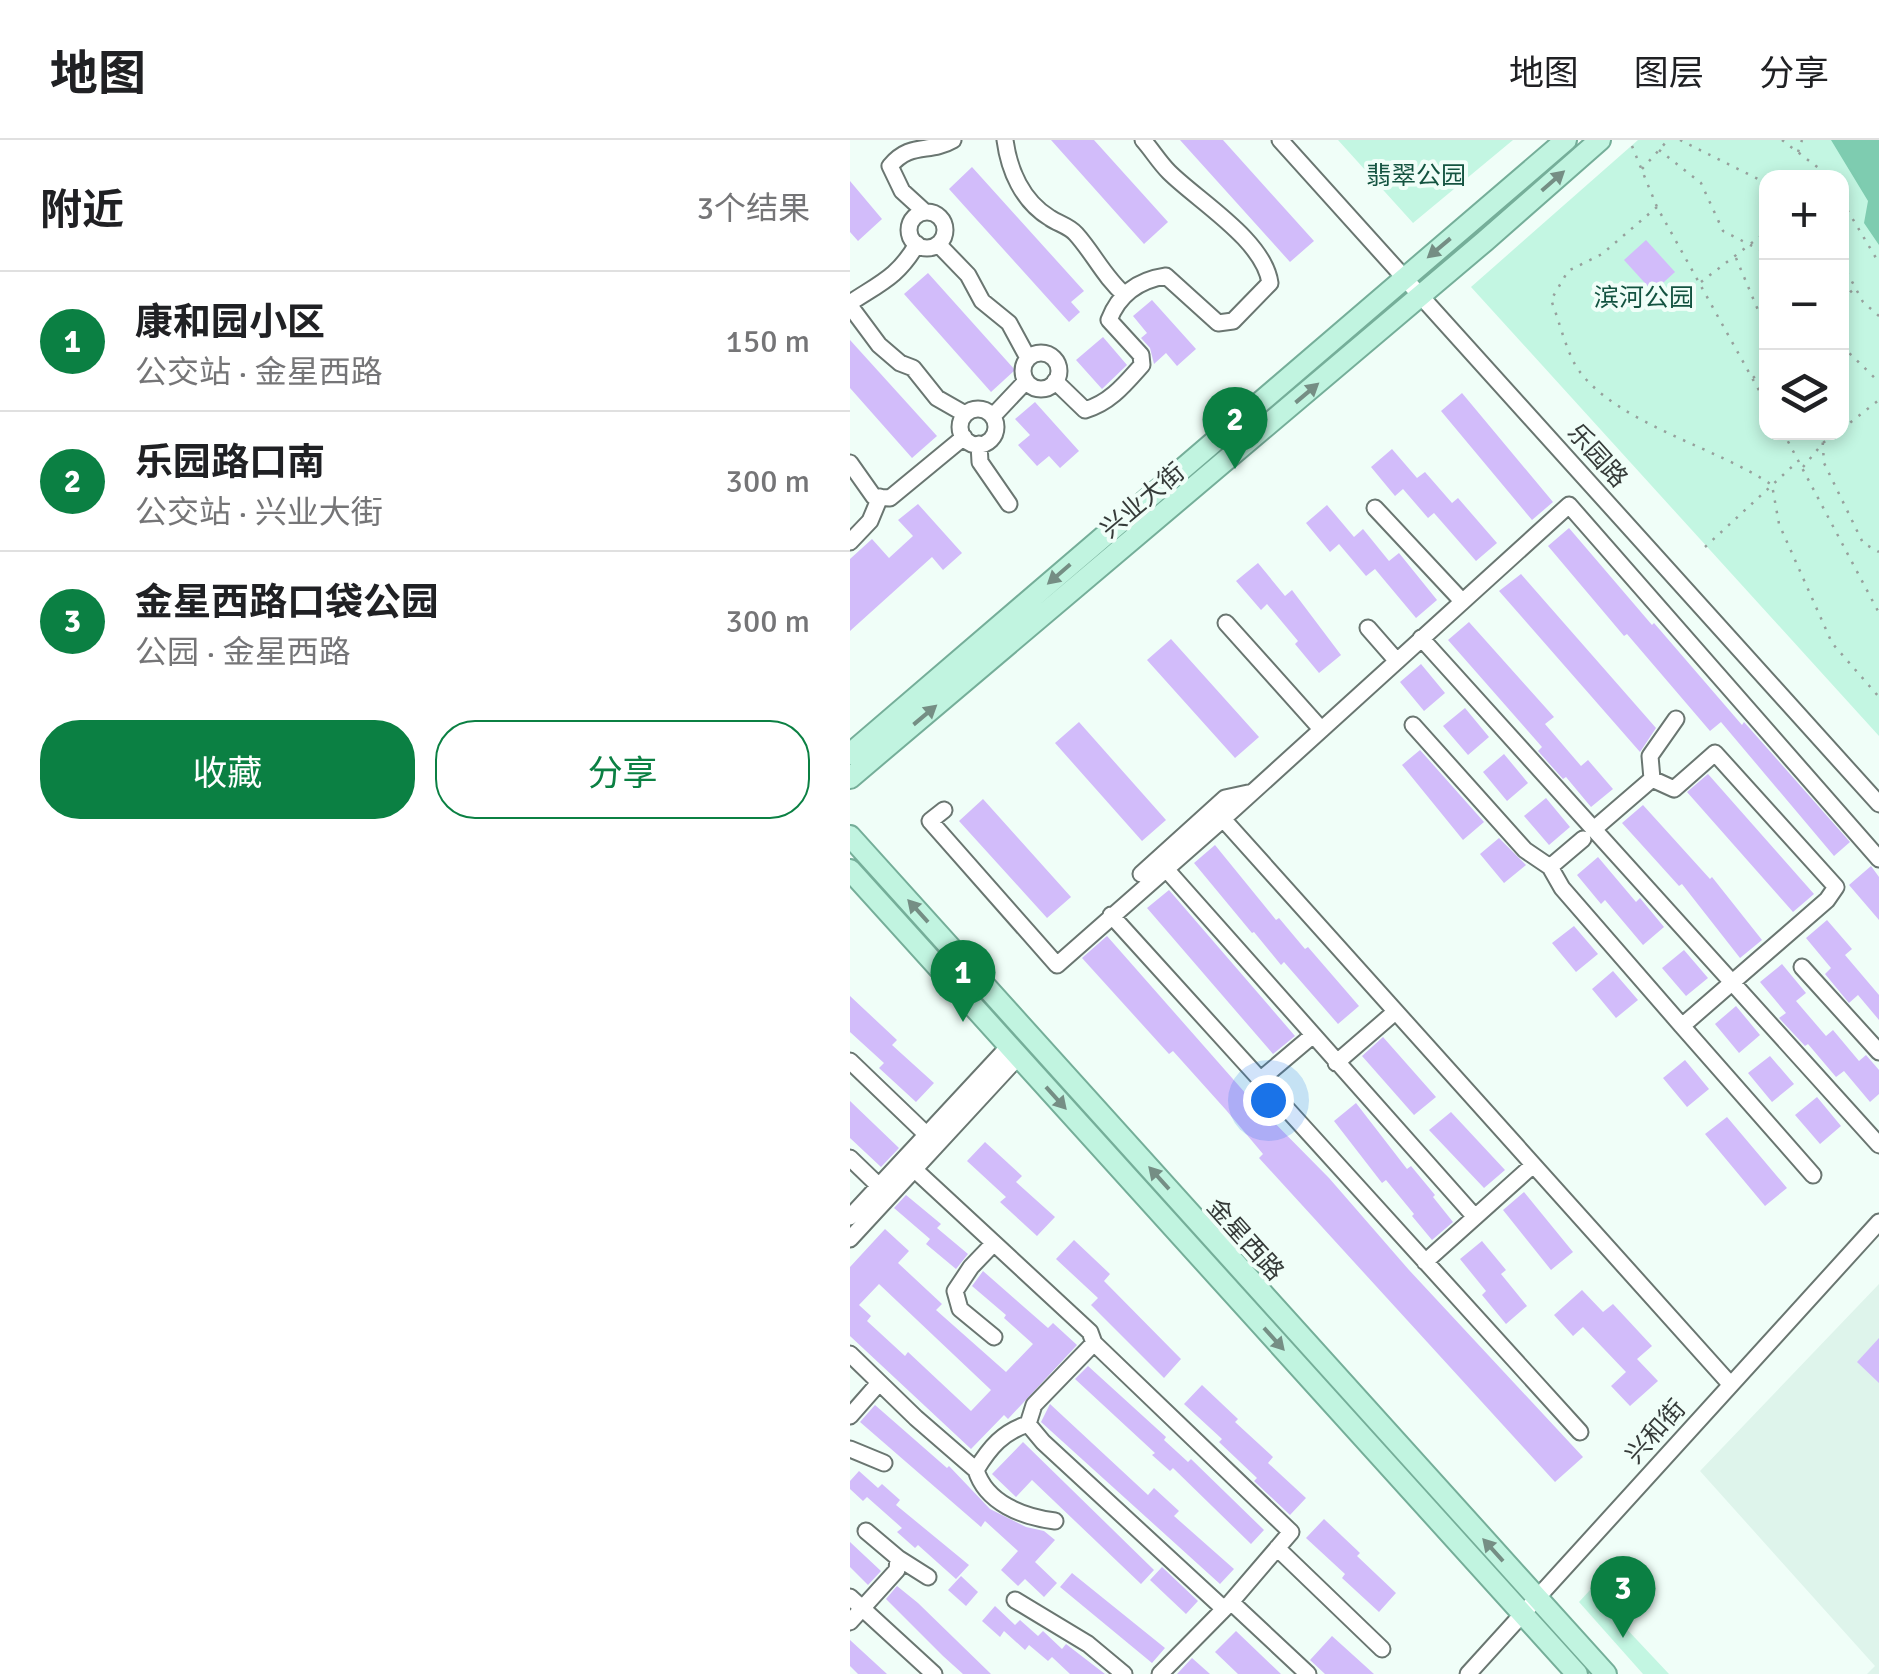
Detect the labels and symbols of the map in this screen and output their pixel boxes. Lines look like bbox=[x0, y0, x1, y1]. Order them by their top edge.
park label: 翡翠公园 bbox=[1366, 160, 1466, 191]
one-way arrow bbox=[1541, 171, 1566, 193]
one-way arrow bbox=[1426, 237, 1451, 259]
park label: 滨河公园 bbox=[1594, 282, 1694, 313]
one-way arrow bbox=[1294, 382, 1319, 404]
pin: 2 bbox=[1202, 386, 1268, 469]
street label: 乐园路 bbox=[1561, 417, 1634, 494]
street label: 兴业大街 bbox=[1094, 456, 1191, 544]
one-way arrow bbox=[1047, 563, 1072, 585]
one-way arrow bbox=[912, 705, 937, 727]
one-way arrow bbox=[907, 899, 929, 924]
pin: 1 bbox=[930, 940, 996, 1022]
your location bbox=[1243, 1075, 1294, 1126]
one-way arrow bbox=[1044, 1086, 1067, 1110]
one-way arrow bbox=[1148, 1166, 1170, 1191]
street label: 金星西路 bbox=[1201, 1192, 1291, 1287]
one-way arrow bbox=[1263, 1326, 1285, 1351]
street label: 兴和街 bbox=[1619, 1393, 1692, 1470]
one-way arrow bbox=[1483, 1538, 1505, 1563]
pin: 3 bbox=[1590, 1556, 1656, 1638]

